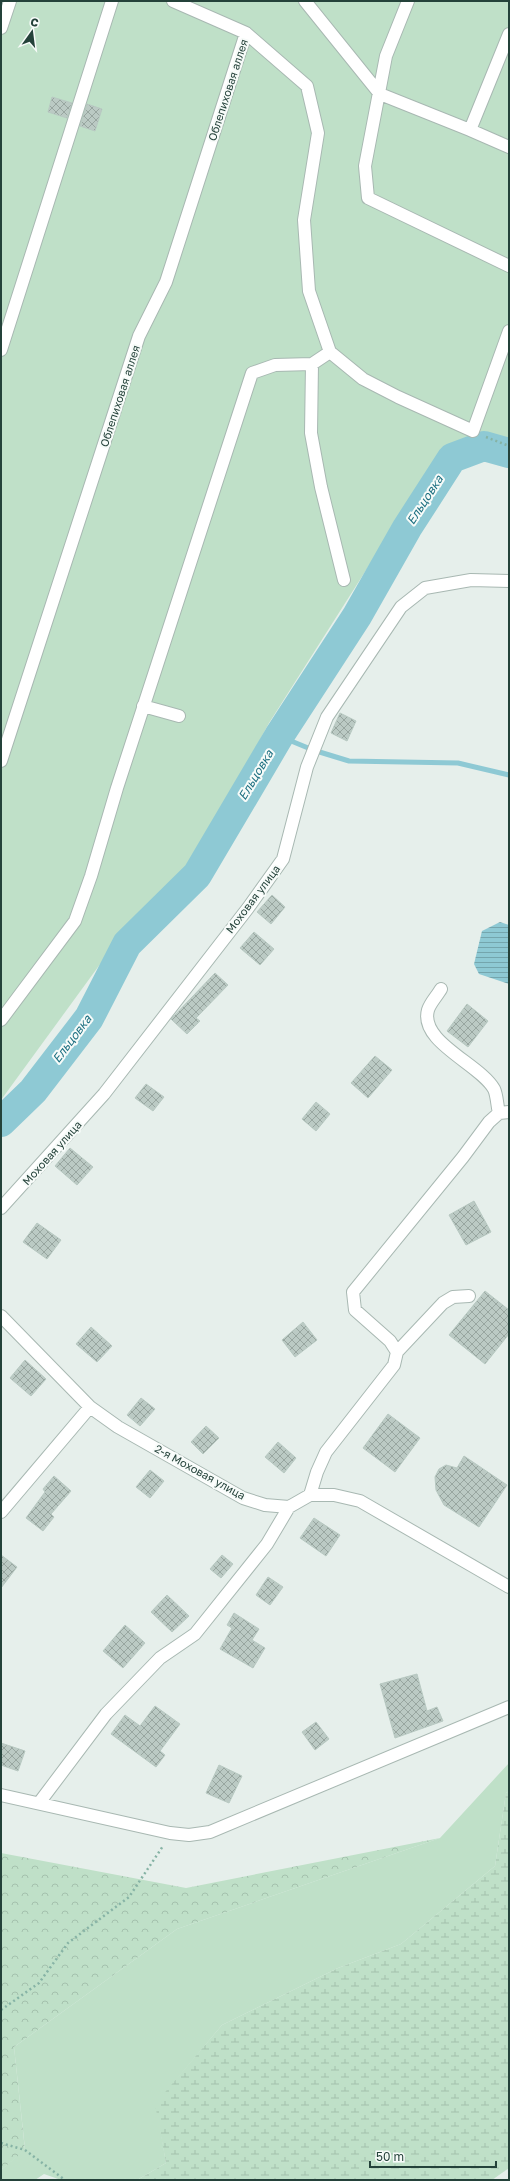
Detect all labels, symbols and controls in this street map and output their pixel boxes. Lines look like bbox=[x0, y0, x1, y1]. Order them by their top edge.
north arrow bbox=[12, 12, 52, 52]
text: С bbox=[29, 15, 40, 29]
street label: Облепиховая аллея bbox=[205, 37, 250, 142]
street label: Облепиховая аллея bbox=[97, 343, 142, 448]
water label: Ельцовка bbox=[403, 471, 447, 527]
water label: Ельцовка bbox=[235, 746, 277, 802]
street label: Моховая улица bbox=[223, 862, 282, 935]
water label: Ельцовка bbox=[49, 1011, 95, 1065]
street label: Моховая улица bbox=[19, 1118, 84, 1187]
street label: 2-я Моховая улица bbox=[153, 1441, 248, 1502]
scale bar bbox=[370, 2143, 496, 2169]
text: 50 m bbox=[376, 2149, 404, 2164]

